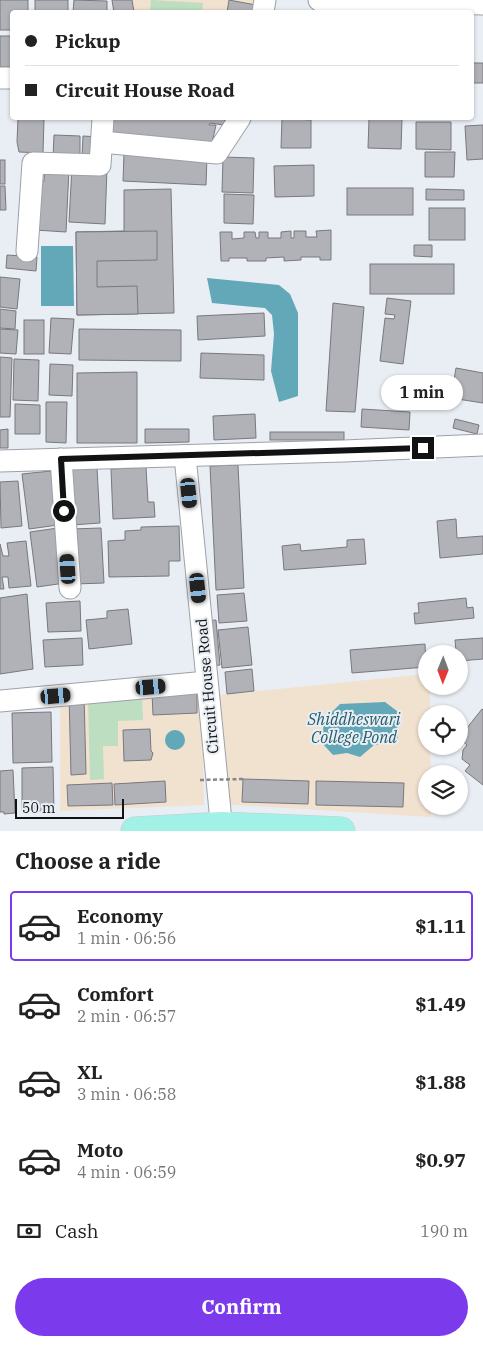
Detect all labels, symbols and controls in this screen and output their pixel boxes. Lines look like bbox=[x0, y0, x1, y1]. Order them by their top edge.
text: Pickup bbox=[55, 29, 120, 53]
text: Circuit House Road bbox=[55, 78, 235, 102]
callout: 1 min bbox=[382, 376, 464, 410]
text: 1 min bbox=[400, 382, 444, 402]
route end bbox=[412, 437, 434, 459]
car bbox=[179, 477, 198, 509]
route start bbox=[53, 500, 75, 522]
car bbox=[59, 554, 76, 584]
car bbox=[188, 572, 207, 604]
street label: Circuit House Road bbox=[192, 618, 222, 754]
north arrow bbox=[418, 645, 468, 695]
map controls bbox=[418, 645, 468, 815]
car bbox=[135, 678, 166, 696]
car bbox=[40, 687, 71, 705]
button: locate bbox=[418, 705, 468, 755]
water label: Shiddheswari College Pond bbox=[307, 709, 401, 747]
button: layers bbox=[418, 765, 468, 815]
scale bar bbox=[15, 796, 124, 819]
text: 50 m bbox=[22, 799, 55, 817]
text: Choose a ride bbox=[15, 846, 161, 875]
icon: car bbox=[17, 904, 62, 949]
text: Economy bbox=[77, 904, 163, 928]
text: $1.11 bbox=[415, 914, 466, 938]
text: 1 min · 06:56 bbox=[77, 928, 176, 948]
icon: car bbox=[17, 982, 62, 1027]
text: Comfort bbox=[77, 982, 154, 1006]
text: $1.49 bbox=[415, 992, 466, 1016]
text: 2 min · 06:57 bbox=[77, 1006, 176, 1026]
icon: car bbox=[17, 1060, 62, 1105]
text: XL bbox=[77, 1060, 103, 1084]
text: $1.88 bbox=[415, 1070, 466, 1094]
text: 3 min · 06:58 bbox=[77, 1084, 176, 1104]
icon: car bbox=[17, 1138, 62, 1183]
text: Moto bbox=[77, 1138, 123, 1162]
text: $0.97 bbox=[415, 1148, 466, 1172]
text: 4 min · 06:59 bbox=[77, 1162, 176, 1182]
icon: cash bbox=[15, 1217, 43, 1245]
text: Cash bbox=[55, 1219, 99, 1243]
text: 190 m bbox=[420, 1221, 468, 1241]
button: Confirm bbox=[15, 1278, 468, 1336]

